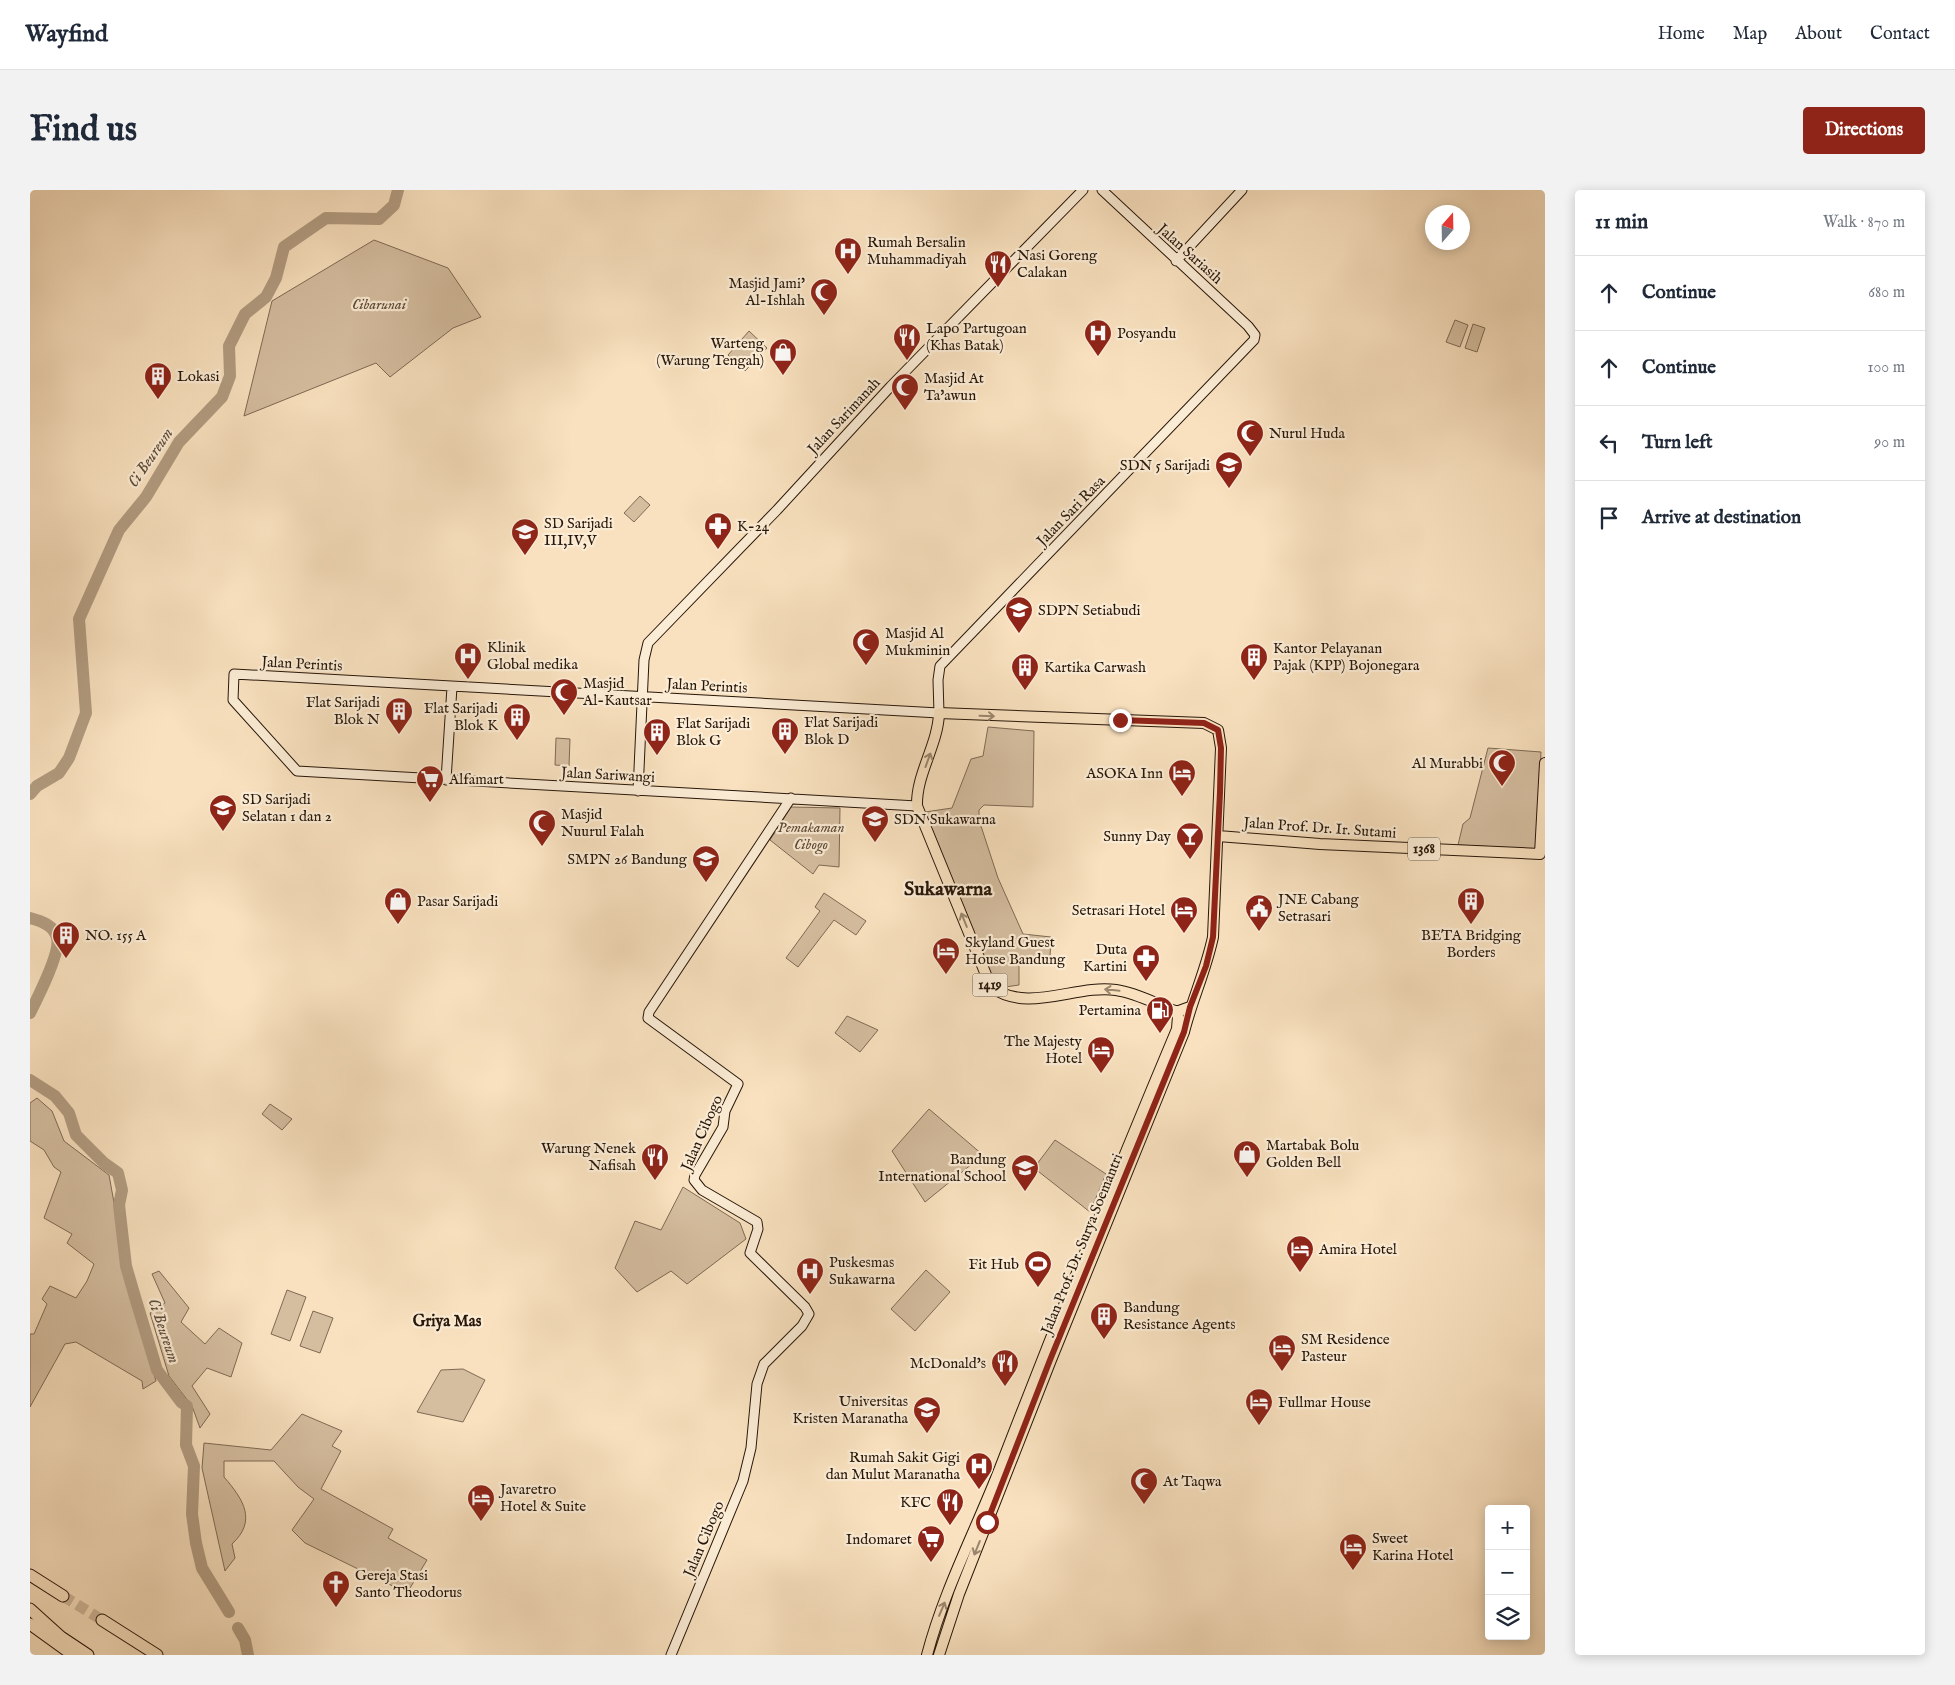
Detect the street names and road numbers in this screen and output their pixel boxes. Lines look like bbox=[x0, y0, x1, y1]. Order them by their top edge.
street label: Jalan Sariasih bbox=[1152, 218, 1227, 288]
street label: Jalan Sarimanah bbox=[802, 374, 884, 460]
street label: Jalan Sari Rasa bbox=[1031, 471, 1110, 552]
street label: Jalan Perintis bbox=[259, 652, 343, 676]
street label: Jalan Perintis bbox=[664, 674, 748, 698]
street label: Jalan Sariwangi bbox=[559, 763, 655, 787]
street label: Jalan Prof. Dr. Ir. Sutami bbox=[1241, 813, 1397, 843]
road number: 1368 bbox=[1408, 838, 1440, 861]
road number: 1419 bbox=[972, 974, 1008, 996]
street label: Jalan Cibogo bbox=[676, 1092, 727, 1176]
street label: Jalan Prof. Dr. Surya Soemantri bbox=[1036, 1151, 1127, 1339]
street label: Jalan Cibogo bbox=[679, 1498, 729, 1582]

